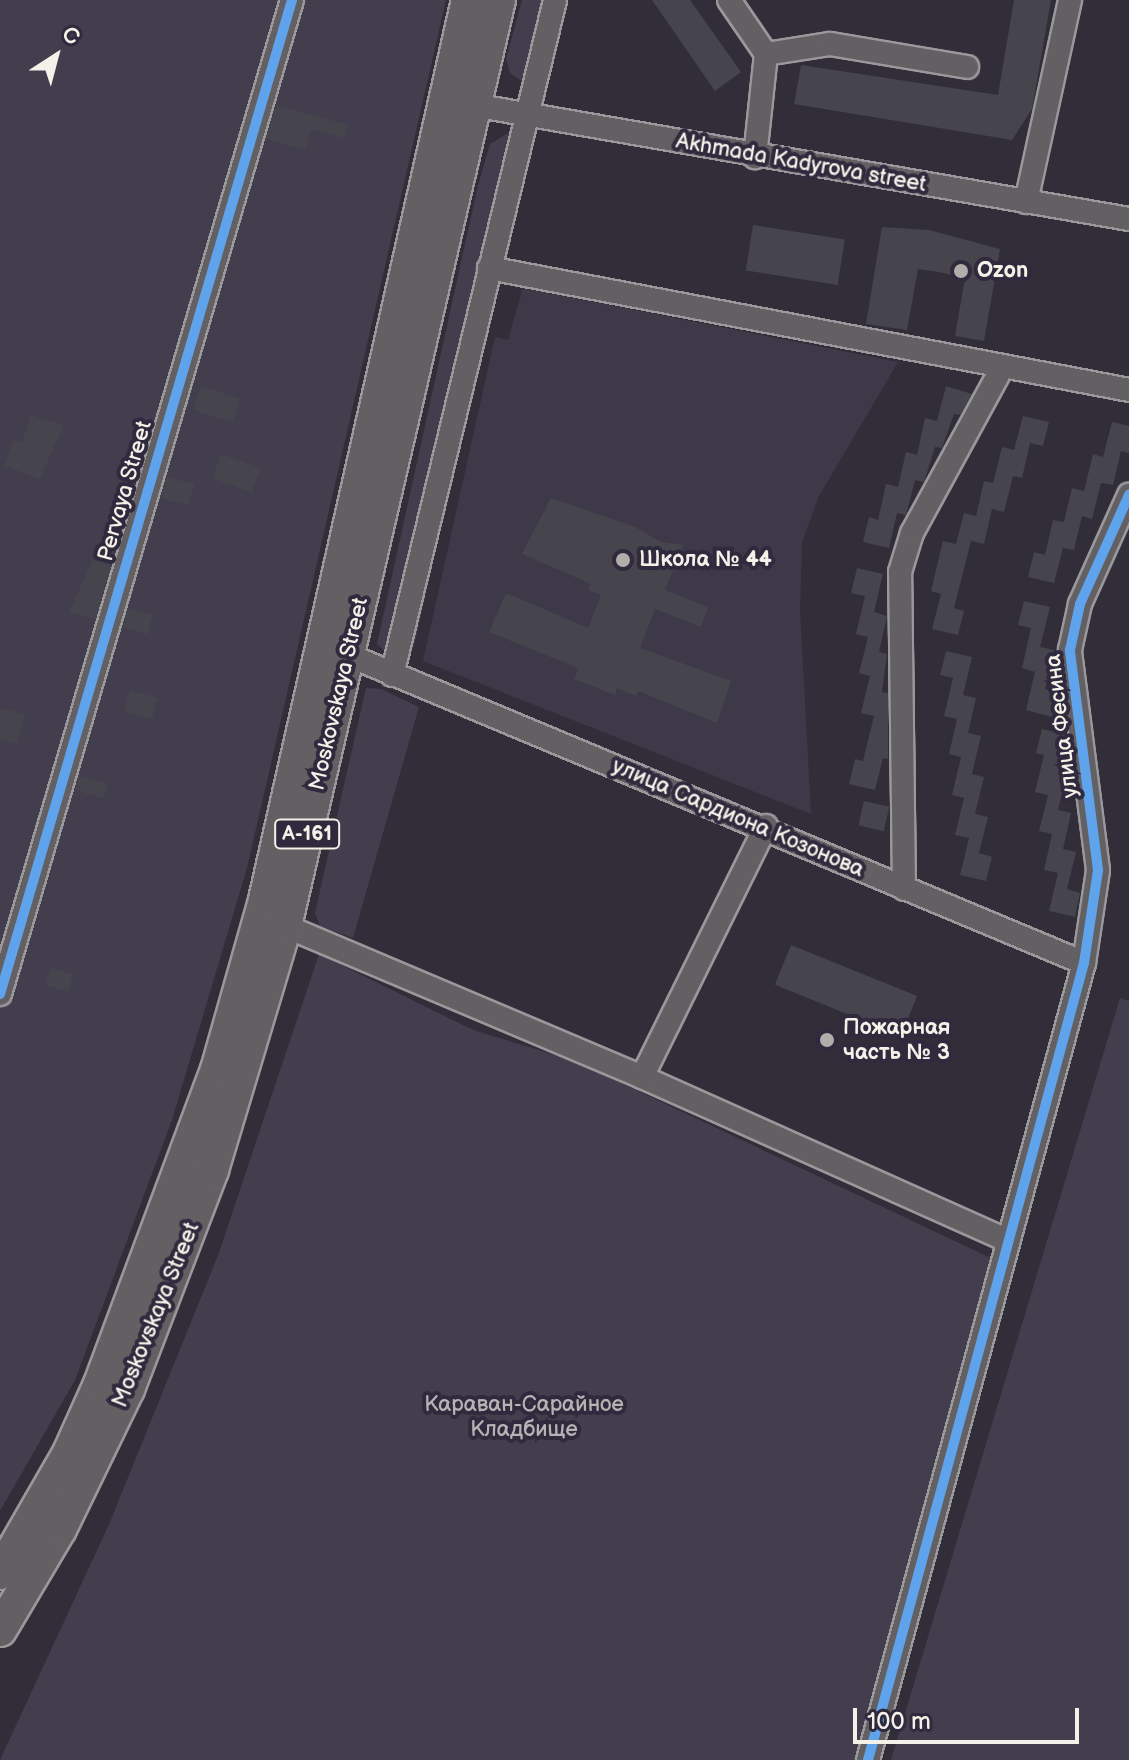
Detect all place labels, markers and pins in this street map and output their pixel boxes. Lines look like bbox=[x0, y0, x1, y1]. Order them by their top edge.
place label: Ozon bbox=[977, 258, 1028, 284]
marker: Ozon bbox=[952, 262, 970, 280]
place label: Школа № 44 bbox=[639, 547, 772, 573]
marker: Школа № 44 bbox=[614, 551, 632, 569]
place label: Пожарная часть № 3 bbox=[843, 1014, 951, 1066]
marker: Пожарная часть № 3 bbox=[818, 1031, 836, 1049]

